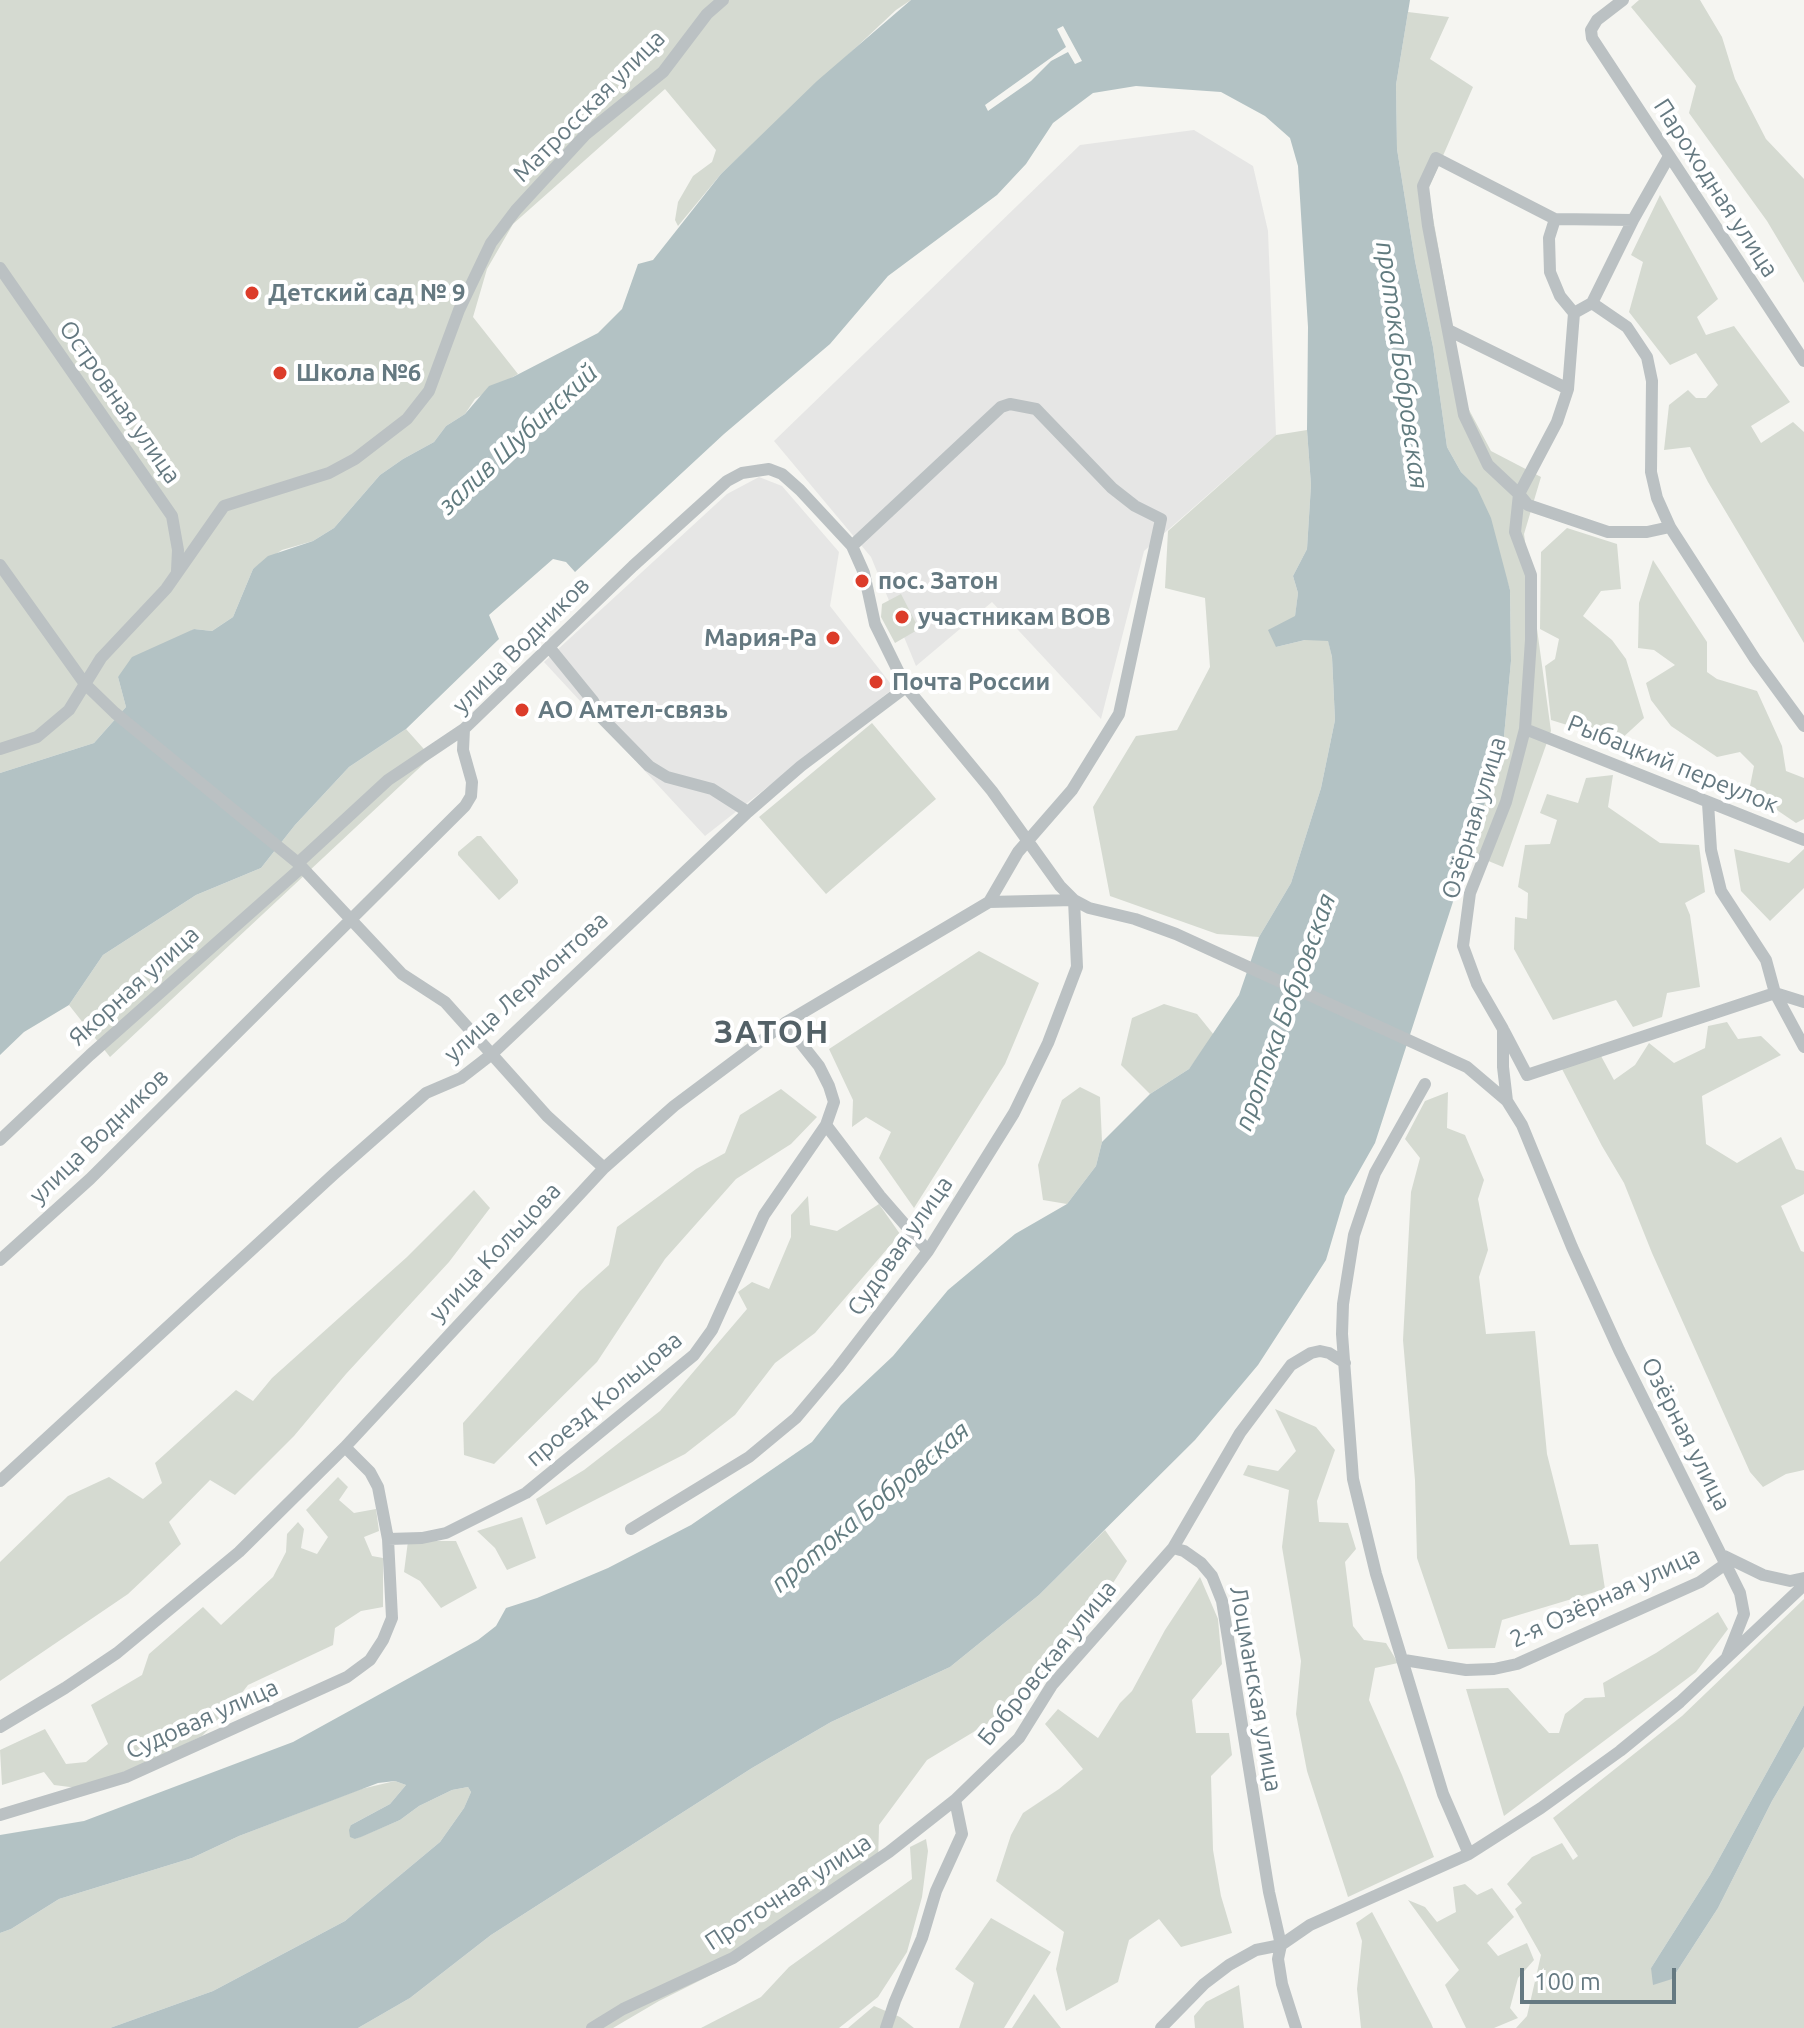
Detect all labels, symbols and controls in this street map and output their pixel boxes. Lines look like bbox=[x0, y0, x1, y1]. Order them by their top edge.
street label: Матросская улица bbox=[507, 24, 671, 188]
street label: Пароходная улица bbox=[1648, 93, 1784, 283]
water label: протока Бобровская bbox=[1369, 239, 1435, 491]
place label: Детский сад № 9 bbox=[268, 279, 466, 307]
marker: Детский сад № 9 bbox=[243, 284, 261, 302]
street label: Островная улица bbox=[53, 315, 187, 489]
water label: залив Шубинский bbox=[432, 357, 604, 521]
place label: Школа №6 bbox=[296, 359, 421, 387]
marker: Школа №6 bbox=[271, 364, 289, 382]
place label: пос. Затон bbox=[878, 567, 998, 595]
street label: улица Водников bbox=[446, 570, 596, 720]
marker: пос. Затон bbox=[853, 572, 871, 590]
place label: участникам ВОВ bbox=[918, 603, 1111, 631]
marker: участникам ВОВ bbox=[893, 608, 911, 626]
place label: Мария-Ра bbox=[704, 624, 817, 652]
marker: Мария-Ра bbox=[824, 629, 842, 647]
place label: Почта России bbox=[892, 668, 1050, 696]
marker: Почта России bbox=[867, 673, 885, 691]
place label: АО Амтел-связь bbox=[538, 696, 728, 724]
marker: АО Амтел-связь bbox=[513, 701, 531, 719]
street label: Рыбацкий переулок bbox=[1563, 709, 1783, 819]
street label: Озёрная улица bbox=[1436, 734, 1512, 902]
water label: протока Бобровская bbox=[1228, 889, 1342, 1135]
street label: улица Лермонтова bbox=[438, 906, 614, 1068]
street label: Якорная улица bbox=[63, 920, 205, 1052]
district label: ЗАТОН bbox=[714, 1013, 830, 1051]
street label: улица Водников bbox=[24, 1062, 174, 1210]
street label: Судовая улица bbox=[841, 1171, 959, 1321]
street label: улица Кольцова bbox=[423, 1177, 567, 1327]
street label: проезд Кольцова bbox=[520, 1325, 688, 1473]
street label: Озёрная улица bbox=[1635, 1353, 1737, 1515]
water label: протока Бобровская bbox=[764, 1415, 976, 1599]
street label: 2-я Озёрная улица bbox=[1505, 1540, 1705, 1654]
street label: Бобровская улица bbox=[972, 1575, 1122, 1751]
street label: Лоцманская улица bbox=[1224, 1584, 1288, 1794]
street label: Судовая улица bbox=[121, 1673, 283, 1765]
street label: Проточная улица bbox=[699, 1828, 877, 1956]
scale bar bbox=[1524, 1952, 1680, 2002]
text: 100 m bbox=[1534, 1968, 1601, 1995]

